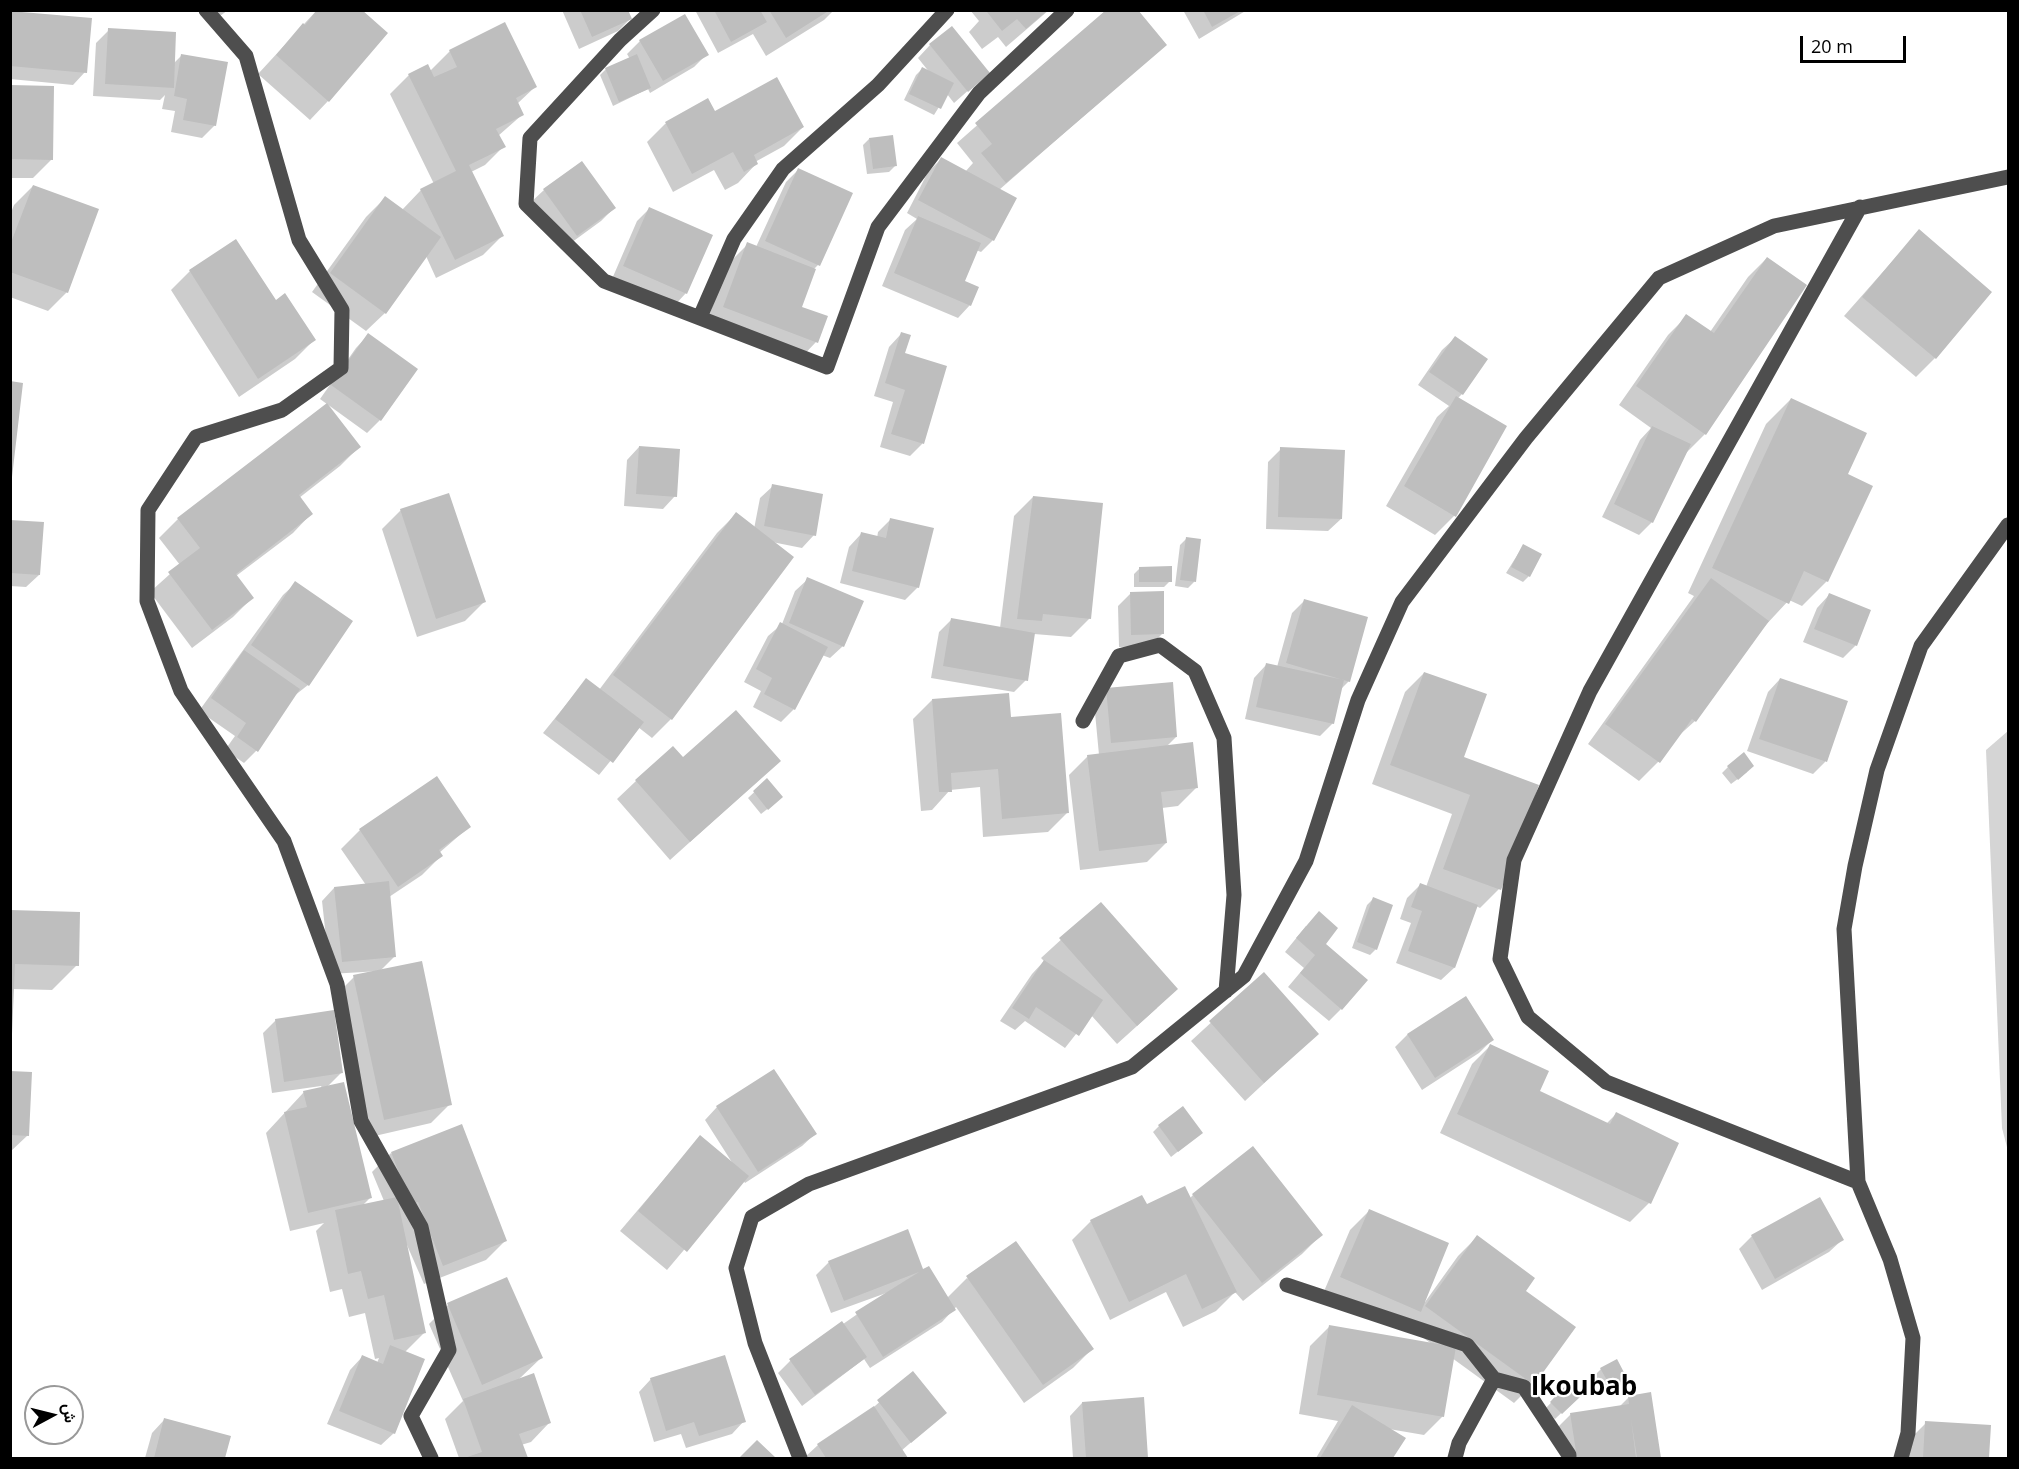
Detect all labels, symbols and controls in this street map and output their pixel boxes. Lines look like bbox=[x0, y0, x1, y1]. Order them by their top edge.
scale bar bbox=[1803, 24, 1910, 62]
text: 20 m bbox=[1811, 34, 1853, 58]
district label: Ikoubab bbox=[1531, 1372, 1637, 1404]
north arrow bbox=[24, 1385, 84, 1445]
text: ش bbox=[58, 1402, 82, 1424]

